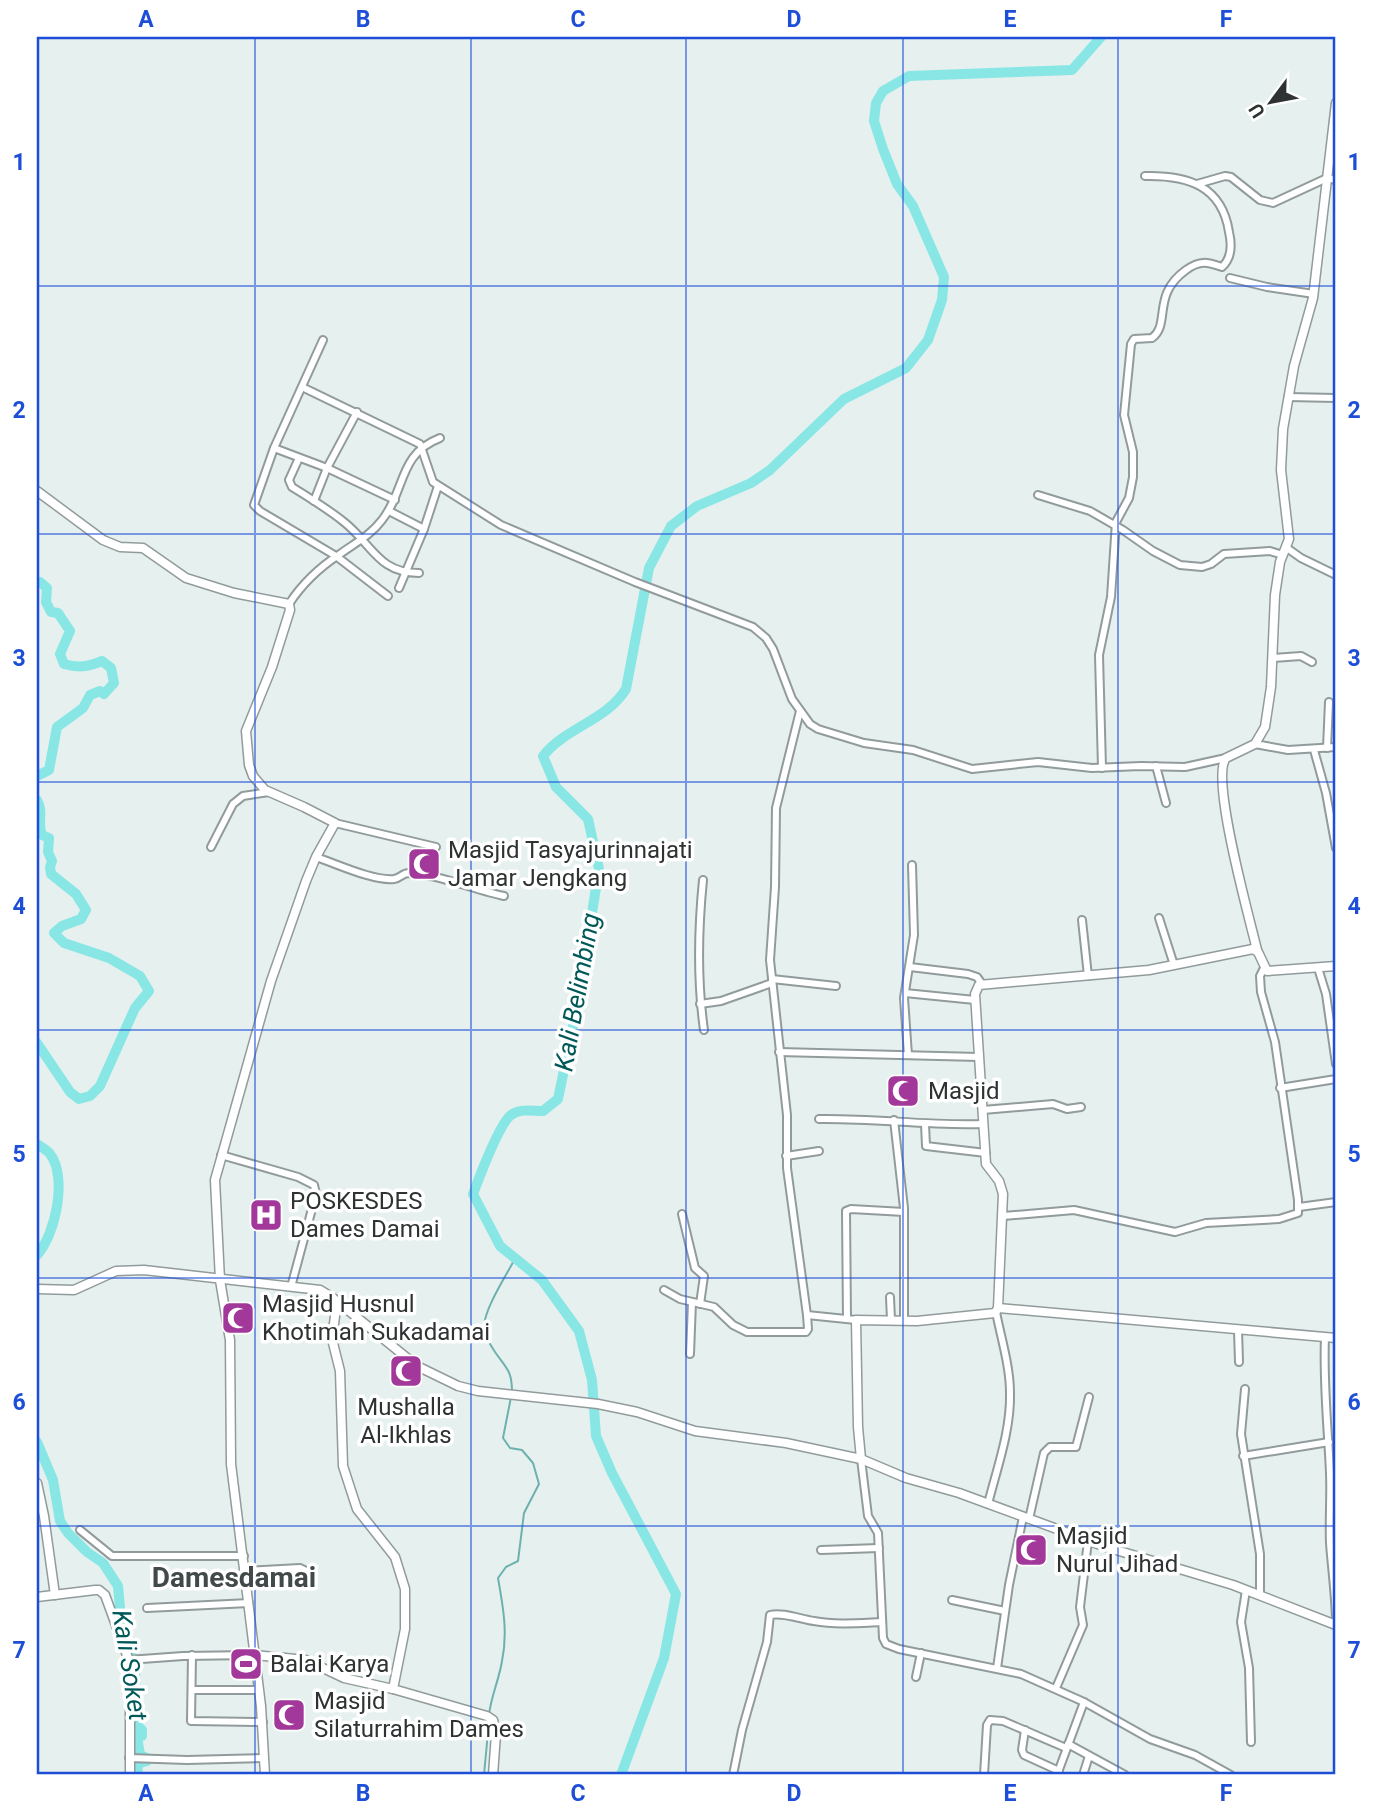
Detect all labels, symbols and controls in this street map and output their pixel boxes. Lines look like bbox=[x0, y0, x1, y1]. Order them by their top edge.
text: A bbox=[138, 6, 154, 33]
text: B bbox=[356, 6, 370, 33]
text: C bbox=[570, 6, 586, 33]
text: D bbox=[787, 6, 801, 33]
text: E bbox=[1004, 6, 1017, 33]
text: F bbox=[1220, 6, 1233, 33]
north arrow bbox=[1236, 66, 1306, 136]
text: U bbox=[1244, 99, 1270, 122]
text: 1 bbox=[12, 149, 26, 176]
text: 1 bbox=[1347, 149, 1361, 176]
text: 2 bbox=[12, 397, 26, 424]
text: 2 bbox=[1347, 397, 1361, 424]
text: 3 bbox=[12, 645, 26, 672]
text: 3 bbox=[1347, 645, 1361, 672]
place label: Masjid Tasyajurinnajati Jamar Jengkang bbox=[448, 836, 693, 892]
mosque icon: Masjid Tasyajurinnajati Jamar Jengkang bbox=[405, 845, 443, 883]
text: 4 bbox=[12, 893, 26, 920]
text: 4 bbox=[1347, 893, 1361, 920]
water label: Kali Belimbing bbox=[548, 911, 606, 1073]
mosque icon: Masjid bbox=[884, 1072, 922, 1110]
place label: Masjid bbox=[928, 1077, 1000, 1105]
text: 5 bbox=[12, 1141, 26, 1168]
text: 5 bbox=[1347, 1141, 1361, 1168]
place label: POSKESDES Dames Damai bbox=[290, 1187, 440, 1243]
hospital icon: POSKESDES Dames Damai bbox=[247, 1196, 285, 1234]
place label: Masjid Husnul Khotimah Sukadamai bbox=[262, 1290, 490, 1346]
mosque icon: Masjid Husnul Khotimah Sukadamai bbox=[219, 1299, 257, 1337]
mosque icon: Mushalla Al-Ikhlas bbox=[387, 1352, 425, 1390]
text: 6 bbox=[12, 1389, 26, 1416]
text: 6 bbox=[1347, 1389, 1361, 1416]
place label: Mushalla Al-Ikhlas bbox=[357, 1393, 455, 1449]
place label: Masjid Nurul Jihad bbox=[1056, 1522, 1178, 1578]
mosque icon: Masjid Nurul Jihad bbox=[1012, 1531, 1050, 1569]
district label: Damesdamai bbox=[152, 1561, 316, 1594]
water label: Kali Soket bbox=[106, 1607, 154, 1723]
text: 7 bbox=[12, 1637, 26, 1664]
text: 7 bbox=[1347, 1637, 1361, 1664]
sports icon: Balai Karya bbox=[227, 1645, 265, 1683]
place label: Balai Karya bbox=[270, 1650, 389, 1678]
place label: Masjid Silaturrahim Dames bbox=[314, 1687, 524, 1743]
mosque icon: Masjid Silaturrahim Dames bbox=[270, 1696, 308, 1734]
text: A bbox=[138, 1780, 154, 1807]
text: B bbox=[356, 1780, 370, 1807]
text: C bbox=[570, 1780, 586, 1807]
text: D bbox=[787, 1780, 801, 1807]
text: E bbox=[1004, 1780, 1017, 1807]
text: F bbox=[1220, 1780, 1233, 1807]

